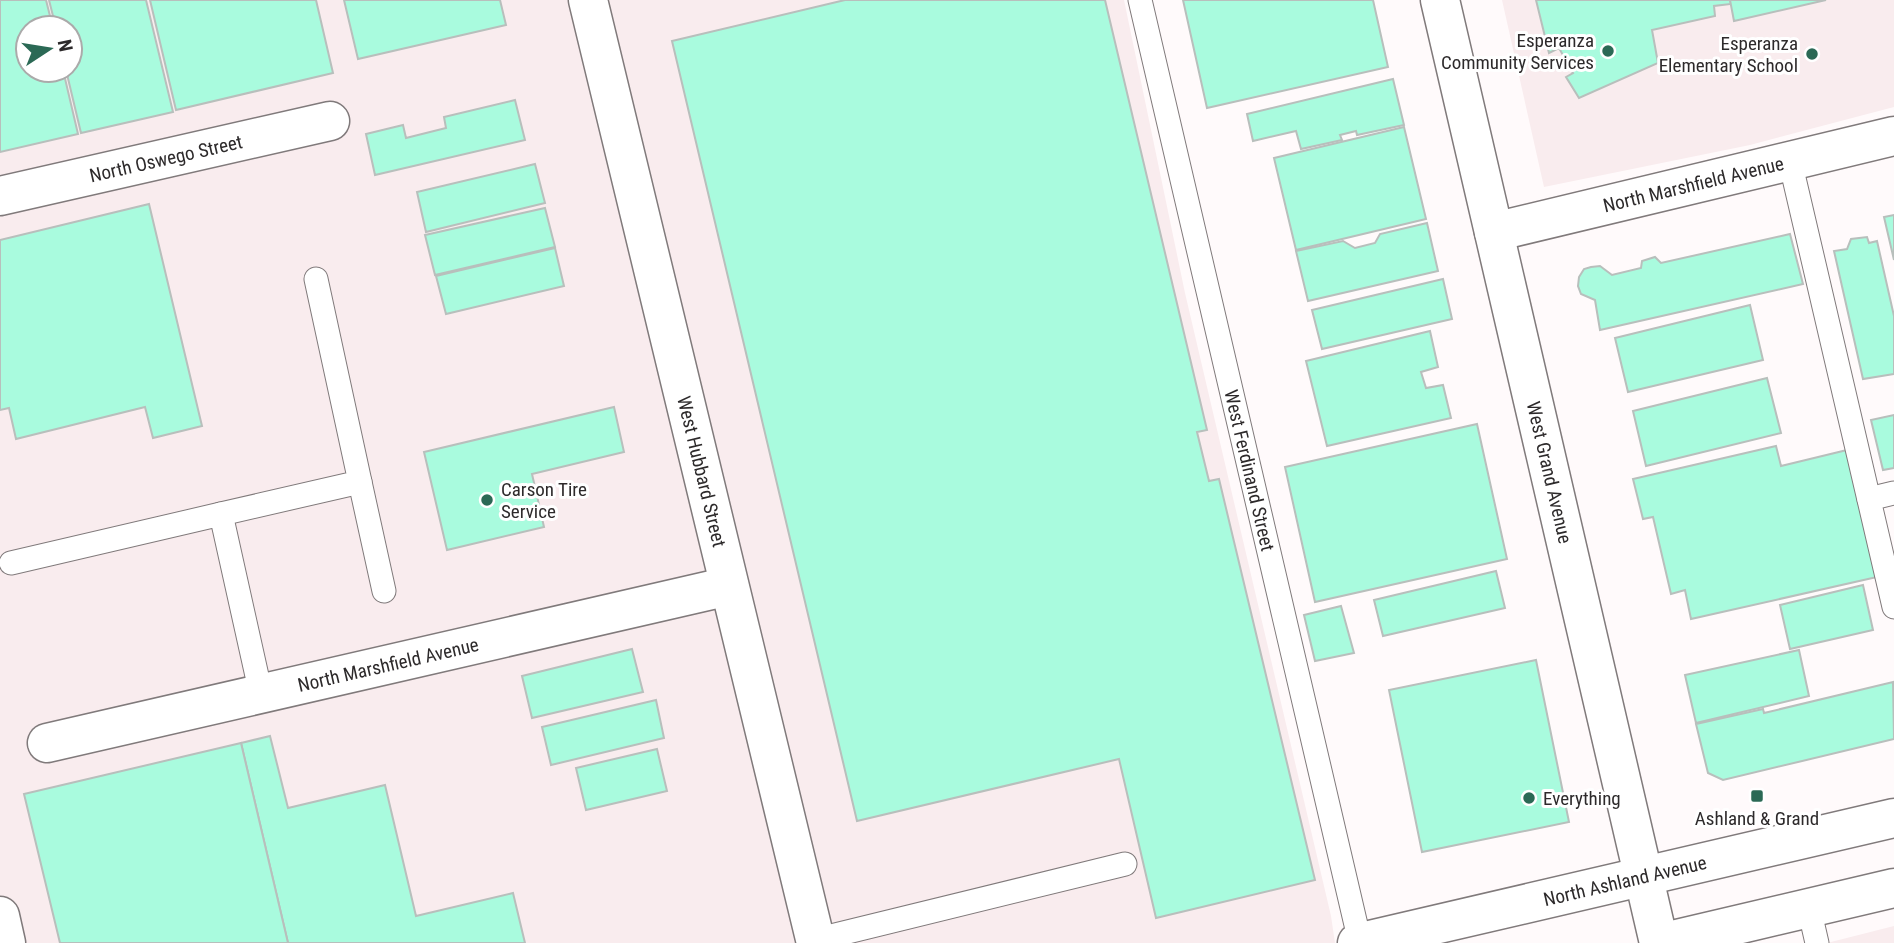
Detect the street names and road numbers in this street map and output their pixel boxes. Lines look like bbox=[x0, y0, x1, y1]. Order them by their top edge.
street label: North Oswego Street bbox=[87, 130, 244, 187]
street label: North Marshfield Avenue bbox=[1601, 151, 1786, 217]
street label: West Ferdinand Street bbox=[1220, 387, 1280, 553]
street label: West Hubbard Street bbox=[673, 394, 731, 549]
street label: West Grand Avenue bbox=[1522, 399, 1577, 546]
street label: North Marshfield Avenue bbox=[295, 632, 481, 696]
street label: North Ashland Avenue bbox=[1541, 851, 1709, 911]

